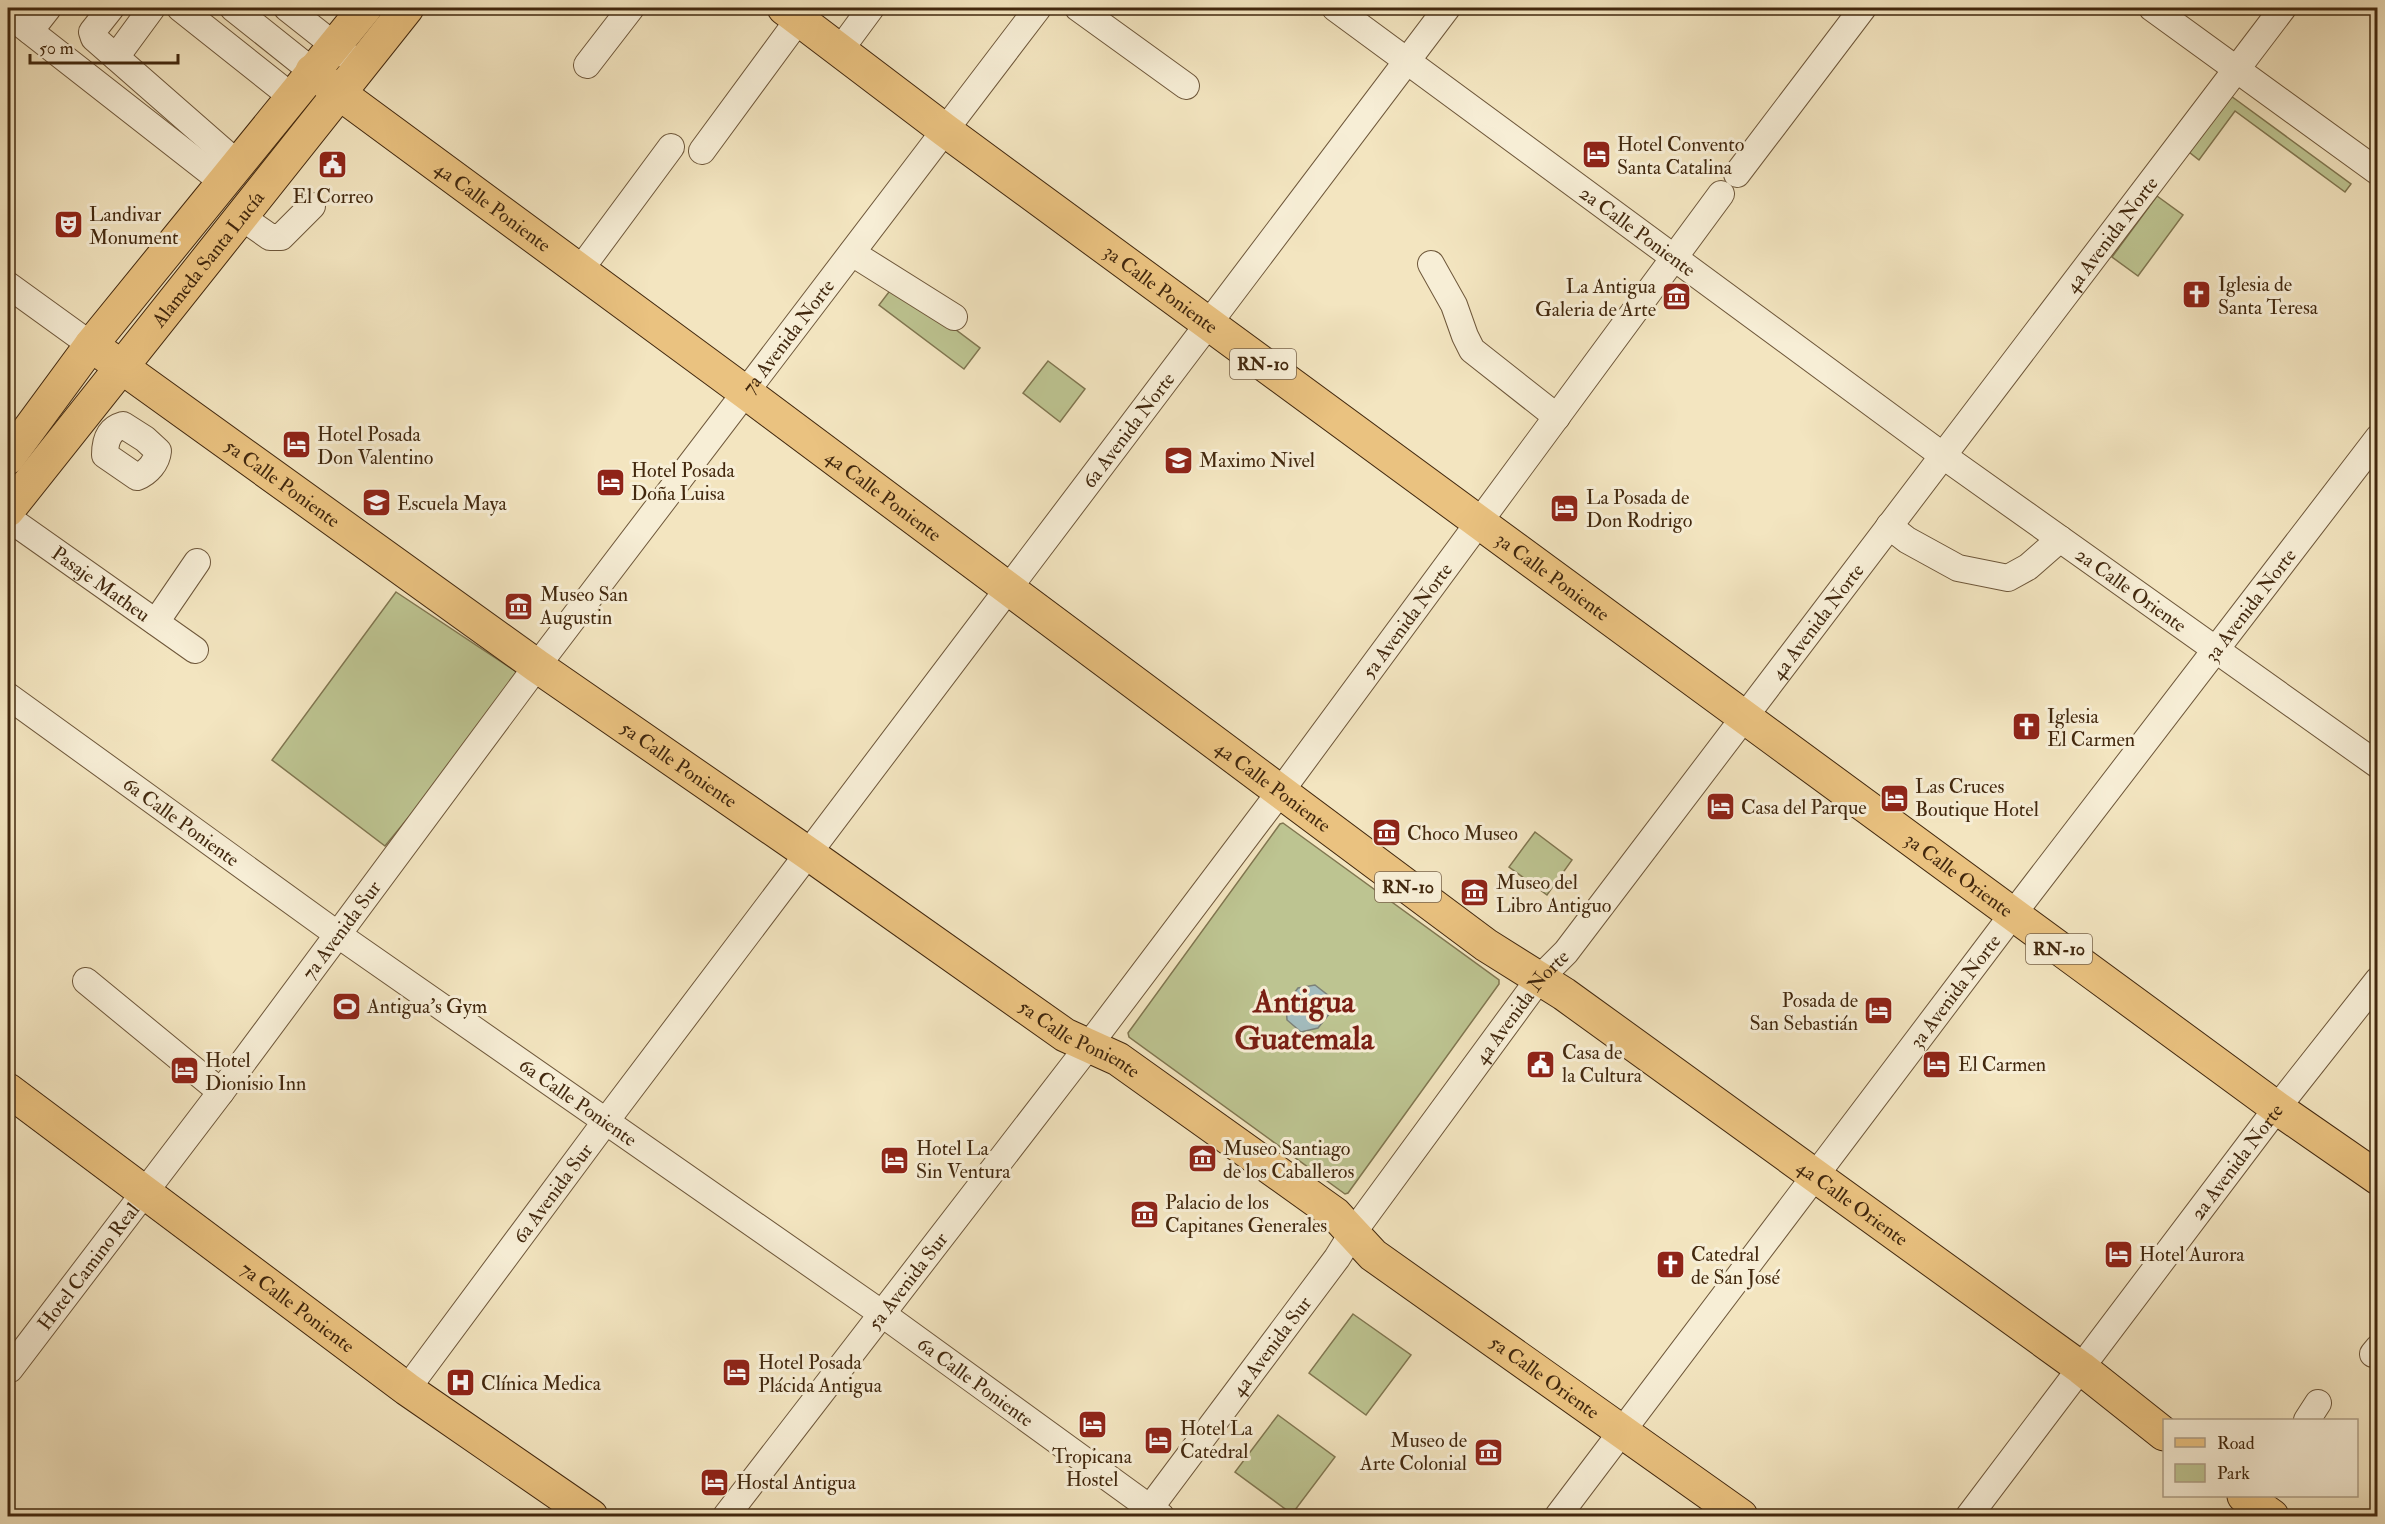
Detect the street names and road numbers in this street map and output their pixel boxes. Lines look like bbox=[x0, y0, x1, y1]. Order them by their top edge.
street label: 4a Calle Poniente bbox=[430, 155, 556, 258]
street label: 4a Avenida Norte bbox=[2059, 171, 2163, 298]
street label: 2a Calle Poniente bbox=[1575, 180, 1701, 282]
street label: Alameda Santa Lucía bbox=[145, 185, 270, 333]
street label: 3a Calle Poniente bbox=[1099, 239, 1223, 339]
street label: 7a Avenida Norte bbox=[736, 274, 840, 399]
road number: RN-10 bbox=[1230, 349, 1296, 379]
street label: 6a Avenida Norte bbox=[1076, 367, 1180, 493]
street label: 5a Calle Poniente bbox=[220, 433, 345, 533]
street label: 4a Calle Poniente bbox=[821, 444, 947, 547]
street label: 3a Calle Poniente bbox=[1491, 526, 1615, 626]
street label: Pasaje Matheu bbox=[47, 540, 155, 627]
street label: 2a Calle Oriente bbox=[2071, 542, 2192, 638]
street label: 3a Avenida Norte bbox=[2199, 543, 2301, 667]
street label: 5a Avenida Norte bbox=[1356, 558, 1458, 683]
street label: 4a Avenida Norte bbox=[1765, 558, 1869, 685]
street label: 5a Calle Poniente bbox=[616, 715, 742, 813]
street label: 4a Calle Poniente bbox=[1210, 735, 1336, 838]
street label: 6a Calle Poniente bbox=[118, 771, 245, 872]
street label: 3a Calle Oriente bbox=[1900, 827, 2018, 923]
road number: RN-10 bbox=[1375, 872, 1441, 902]
street label: 7a Avenida Sur bbox=[296, 875, 387, 985]
street label: 3a Avenida Norte bbox=[1904, 929, 2006, 1053]
road number: RN-10 bbox=[2026, 934, 2092, 964]
street label: 4a Avenida Norte bbox=[1468, 944, 1574, 1069]
street label: 5a Calle Poniente bbox=[1014, 994, 1145, 1083]
street label: 6a Calle Poniente bbox=[514, 1052, 642, 1152]
street label: 2a Avenida Norte bbox=[2185, 1099, 2288, 1225]
street label: 6a Avenida Sur bbox=[507, 1138, 598, 1248]
street label: 4a Calle Oriente bbox=[1792, 1154, 1913, 1251]
street label: Hotel Camino Real bbox=[32, 1198, 145, 1335]
street label: 5a Avenida Sur bbox=[862, 1226, 953, 1335]
street label: 7a Calle Poniente bbox=[235, 1256, 360, 1358]
street label: 4a Avenida Sur bbox=[1225, 1291, 1317, 1401]
street label: 5a Calle Oriente bbox=[1485, 1329, 1605, 1424]
street label: 6a Calle Poniente bbox=[913, 1331, 1039, 1432]

